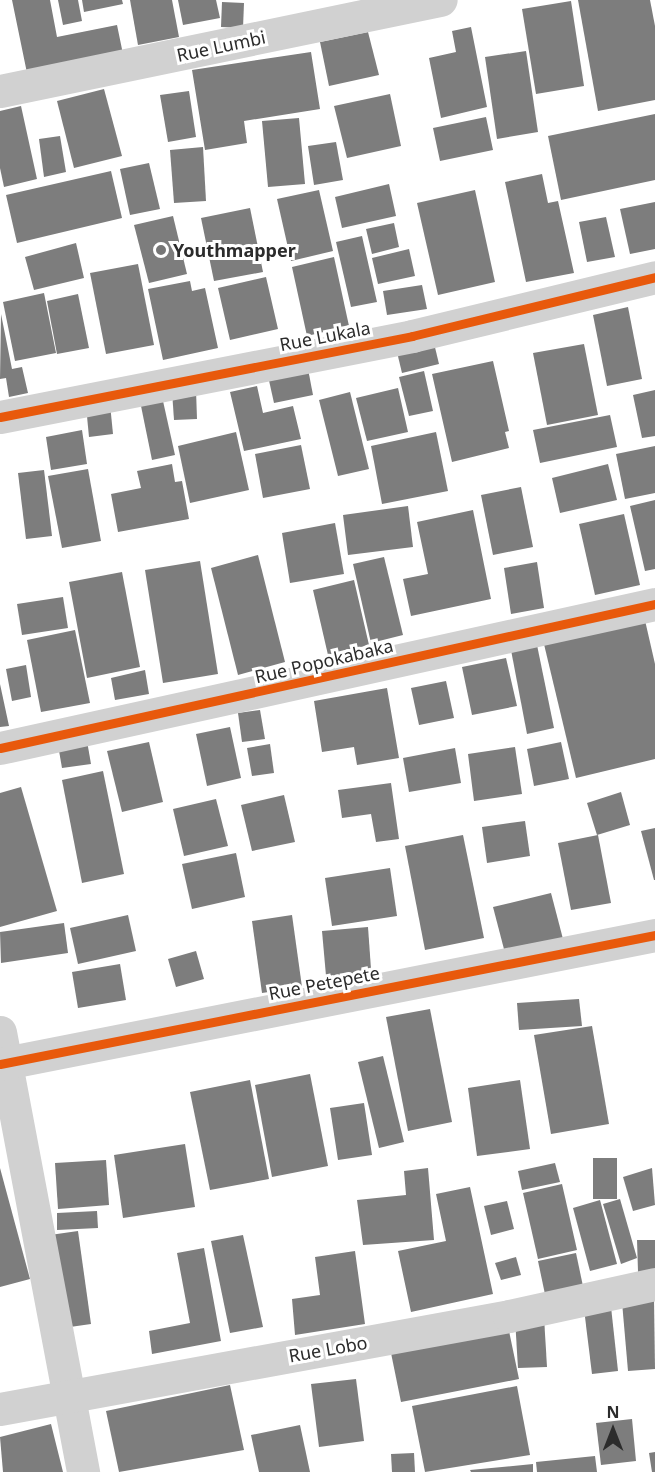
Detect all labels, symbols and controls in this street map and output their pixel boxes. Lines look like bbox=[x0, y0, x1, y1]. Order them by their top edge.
street label: Rue Lumbi bbox=[175, 26, 267, 66]
place label: Youthmapper bbox=[173, 239, 296, 261]
marker: Youthmapper bbox=[154, 243, 168, 257]
street label: Rue Lukala bbox=[278, 317, 372, 355]
street label: Rue Popokabaka bbox=[253, 635, 395, 687]
street label: Rue Petepete bbox=[267, 962, 381, 1004]
street label: Rue Lobo bbox=[287, 1331, 369, 1367]
north arrow bbox=[583, 1400, 643, 1460]
text: N bbox=[606, 1401, 620, 1423]

